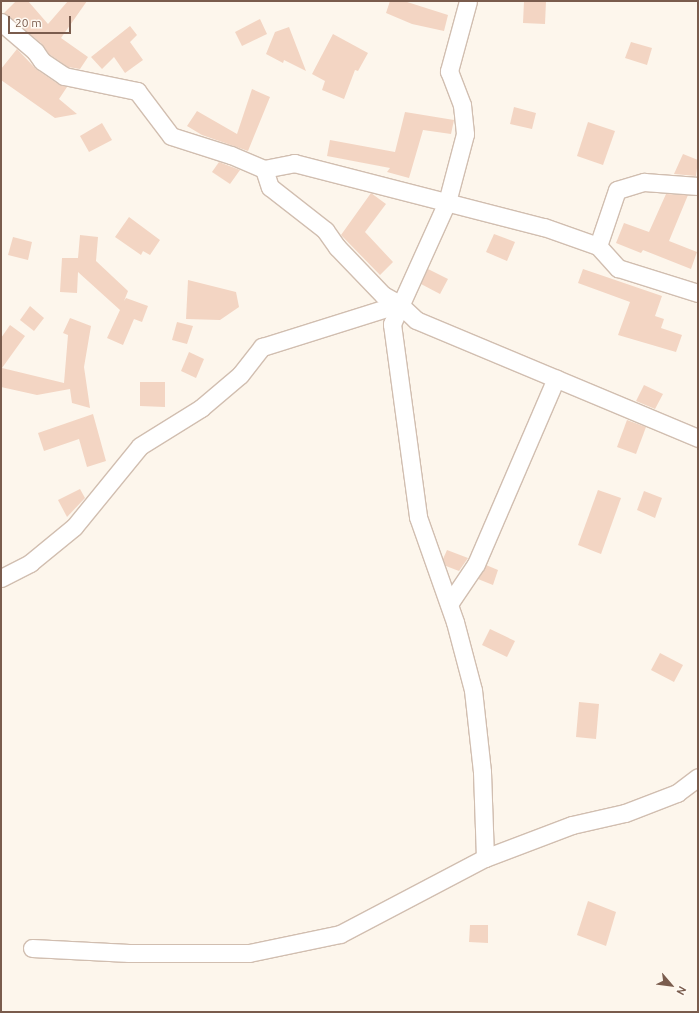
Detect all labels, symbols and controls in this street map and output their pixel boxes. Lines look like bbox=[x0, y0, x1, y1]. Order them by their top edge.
scale bar bbox=[10, 8, 73, 34]
text: 20 m bbox=[15, 16, 42, 29]
north arrow bbox=[651, 965, 691, 1005]
text: N bbox=[674, 984, 689, 997]

